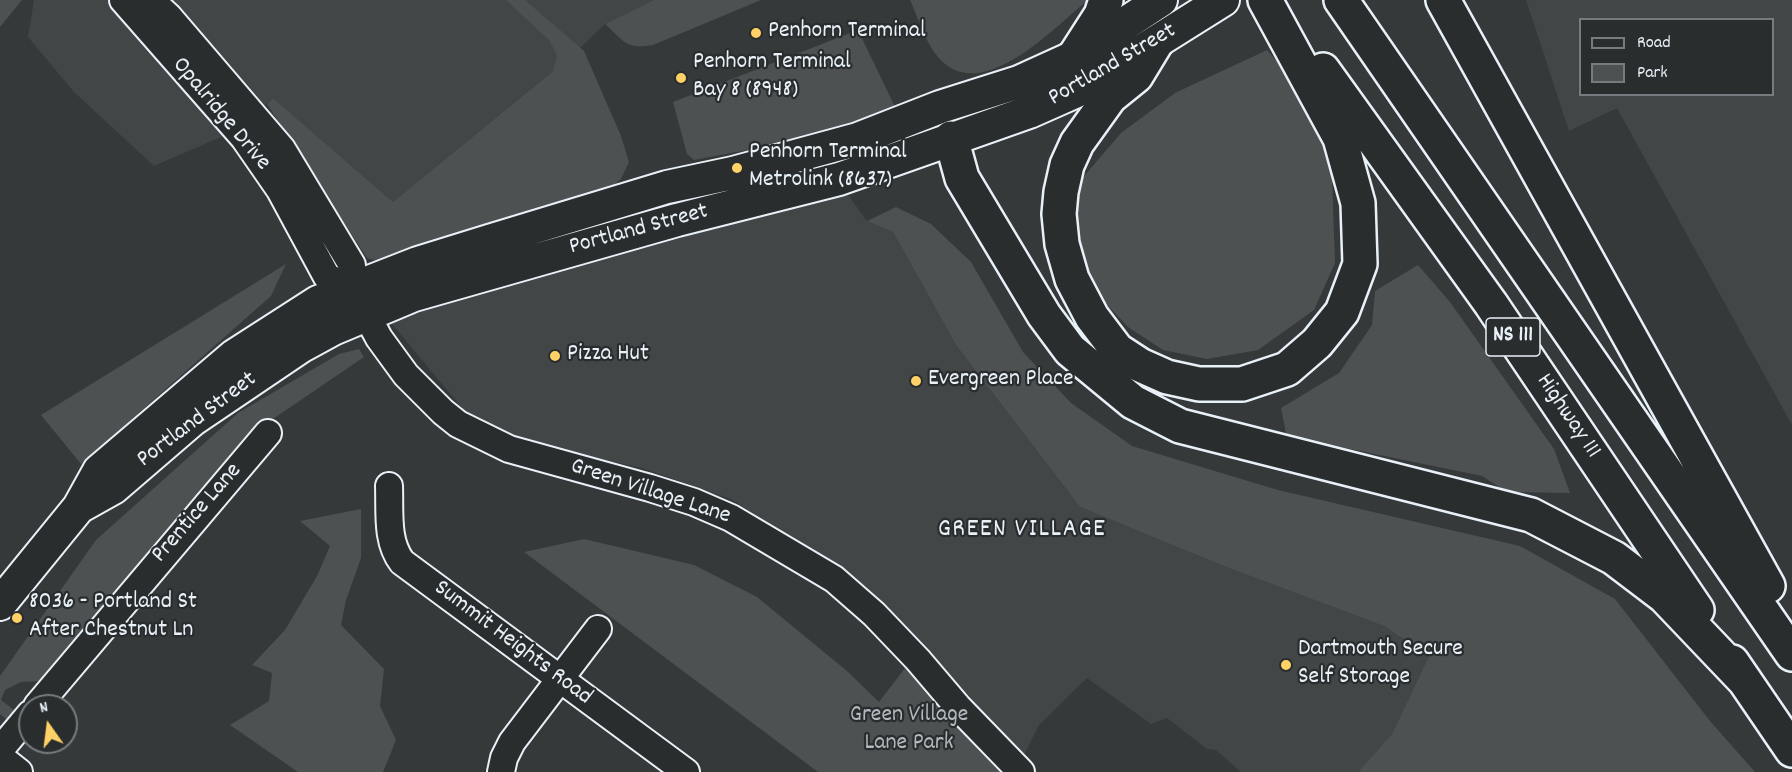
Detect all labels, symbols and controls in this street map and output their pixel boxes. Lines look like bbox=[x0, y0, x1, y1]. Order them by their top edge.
street label: Portland Street bbox=[1044, 18, 1182, 114]
legend bbox=[1579, 18, 1774, 96]
place label: Penhorn Terminal bbox=[768, 19, 926, 47]
marker: Penhorn Terminal bbox=[749, 26, 763, 40]
text: Road bbox=[1637, 31, 1671, 56]
place label: Penhorn Terminal Bay 8 (8948) bbox=[693, 50, 851, 106]
street label: Opalridge Drive bbox=[164, 52, 276, 178]
text: Park bbox=[1637, 61, 1668, 86]
marker: Penhorn Terminal Bay 8 (8948) bbox=[674, 71, 688, 85]
place label: Penhorn Terminal Metrolink (8637) bbox=[749, 140, 907, 196]
marker: Penhorn Terminal Metrolink (8637) bbox=[730, 161, 744, 175]
street label: Portland Street bbox=[566, 199, 712, 263]
road number: NS 111 bbox=[1486, 318, 1540, 356]
place label: Pizza Hut bbox=[567, 342, 649, 370]
marker: Pizza Hut bbox=[548, 349, 562, 363]
street label: Portland Street bbox=[132, 367, 264, 475]
place label: Evergreen Place bbox=[928, 367, 1074, 395]
street label: Highway 111 bbox=[1528, 369, 1606, 465]
marker: Evergreen Place bbox=[909, 374, 923, 388]
street label: Green Village Lane bbox=[566, 454, 734, 532]
street label: Prentice Lane bbox=[147, 458, 249, 570]
district label: GREEN VILLAGE bbox=[938, 515, 1106, 547]
street label: Summit Heights Road bbox=[427, 575, 597, 713]
place label: 8036 - Portland St After Chestnut Ln bbox=[29, 590, 197, 646]
marker: 8036 - Portland St After Chestnut Ln bbox=[10, 611, 24, 625]
place label: Dartmouth Secure Self Storage bbox=[1298, 637, 1463, 693]
marker: Dartmouth Secure Self Storage bbox=[1279, 658, 1293, 672]
north arrow bbox=[18, 694, 78, 754]
text: N bbox=[37, 696, 51, 720]
park label: Green Village Lane Park bbox=[850, 703, 968, 759]

